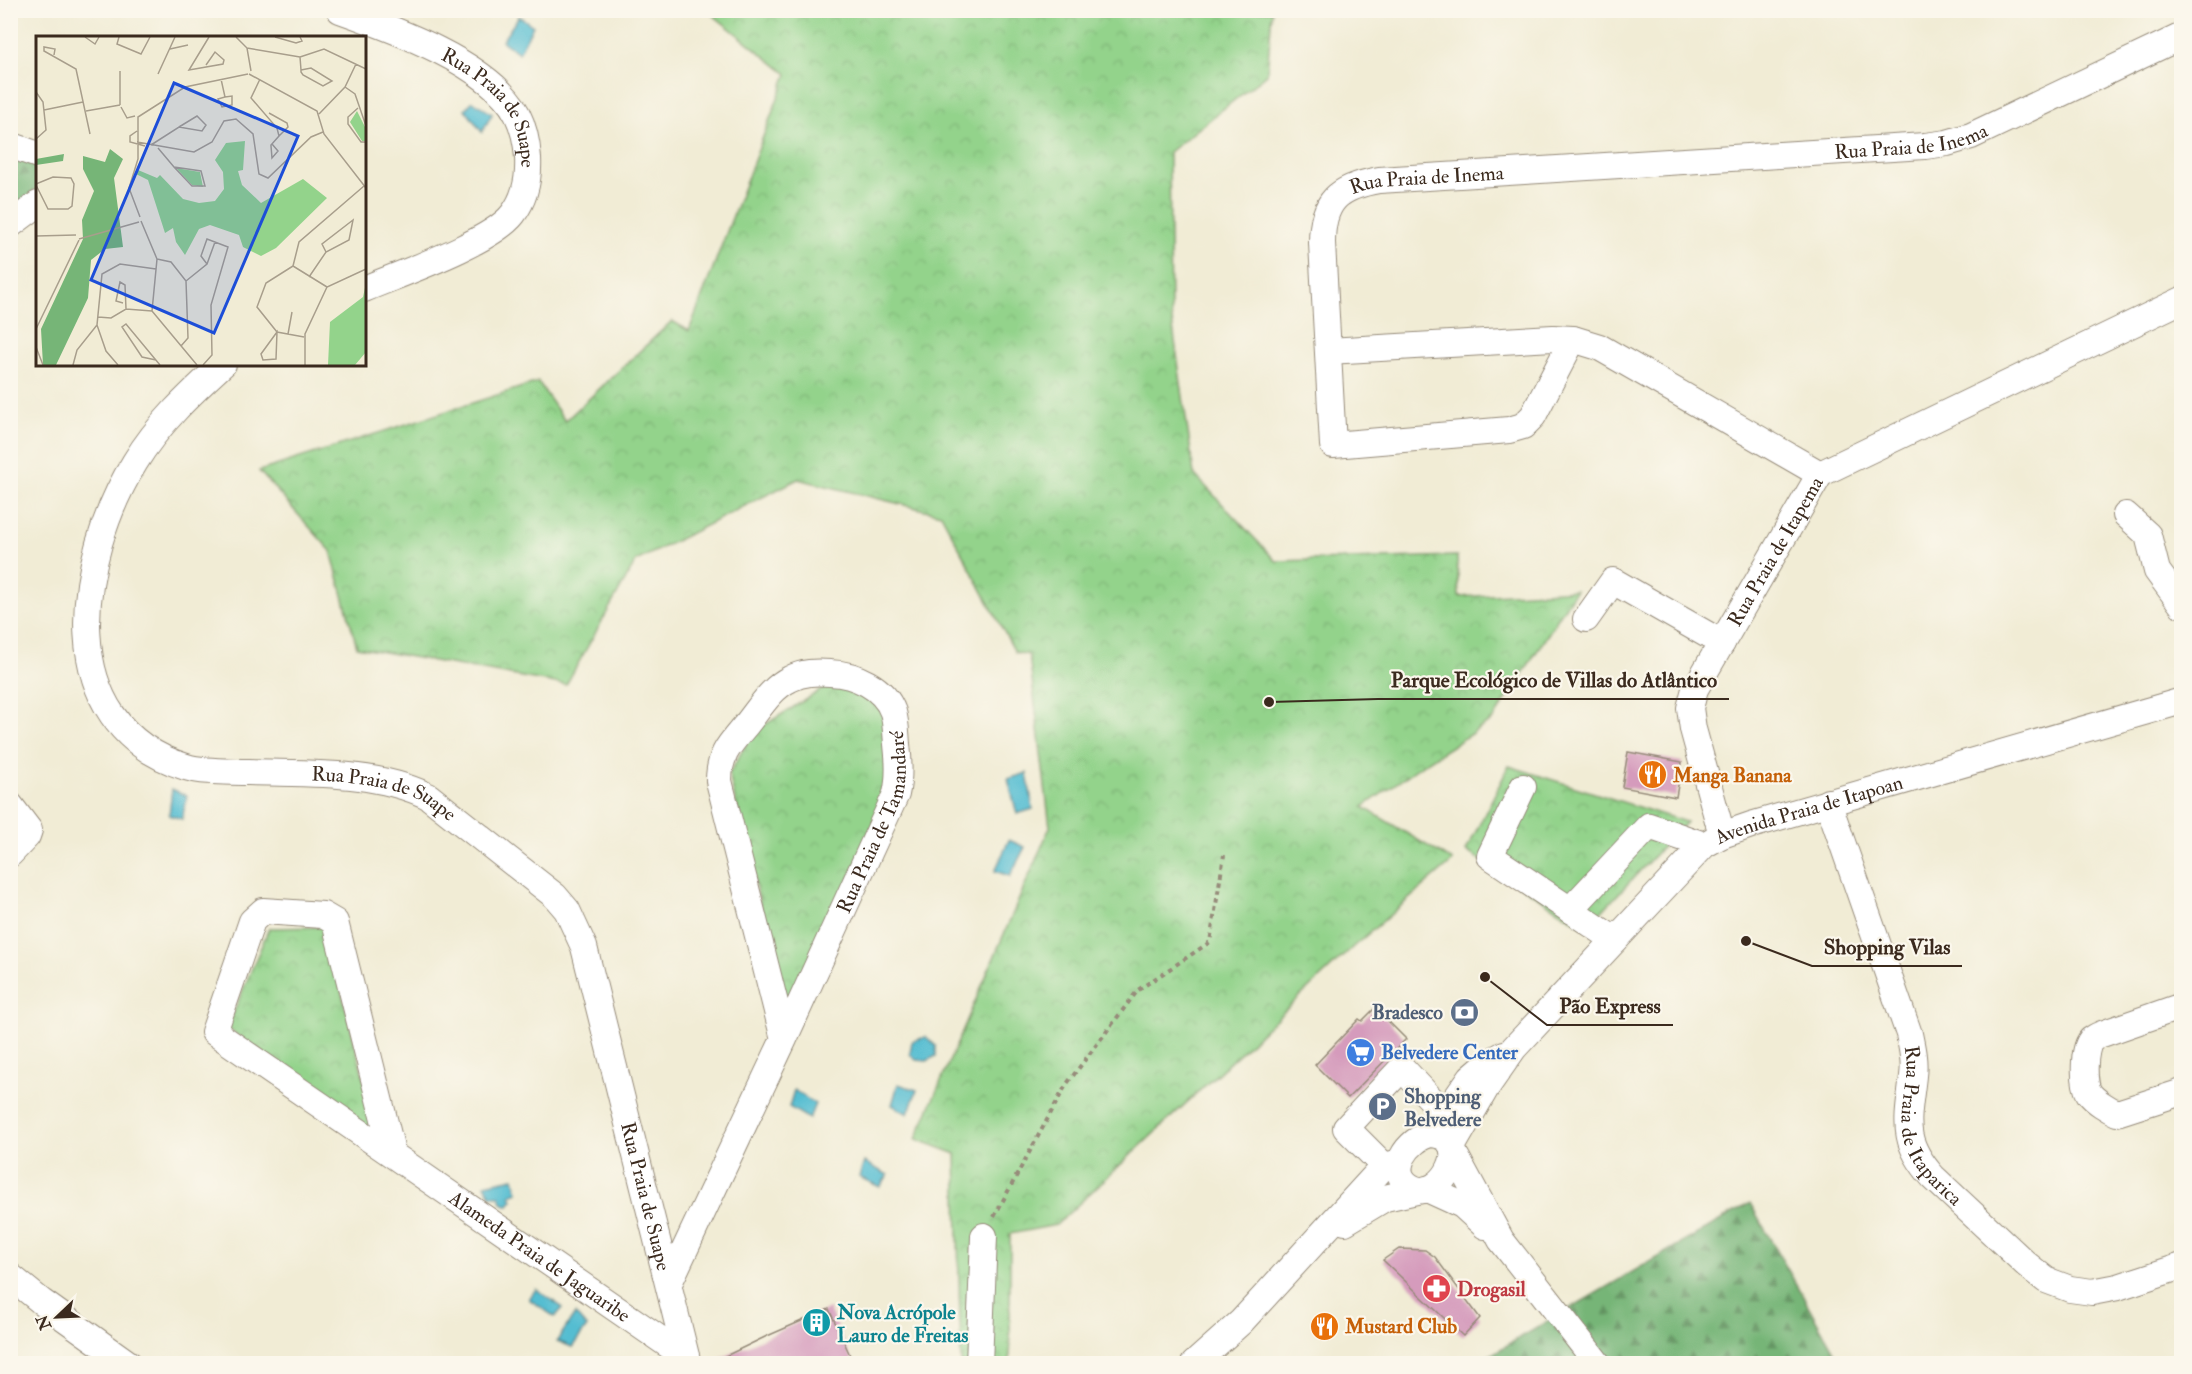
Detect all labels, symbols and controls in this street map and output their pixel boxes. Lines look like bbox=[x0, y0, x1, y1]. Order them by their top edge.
inset map bbox=[36, 36, 366, 366]
street label: Rua Praia de Suape bbox=[437, 42, 541, 168]
street label: Rua Praia de Inema bbox=[1834, 117, 1992, 164]
street label: Rua Praia de Inema bbox=[1346, 160, 1505, 200]
street label: Rua Praia de Itapema bbox=[1722, 471, 1829, 631]
callout: Parque Ecológico de Villas do Atlântico bbox=[1378, 660, 1729, 699]
text: Parque Ecológico de Villas do Atlântico bbox=[1391, 667, 1717, 694]
street label: Rua Praia de Tamandaré bbox=[831, 729, 911, 917]
restaurant icon: Manga Banana bbox=[1636, 759, 1668, 791]
street label: Rua Praia de Suape bbox=[311, 761, 462, 826]
place label: Manga Banana bbox=[1672, 763, 1792, 789]
street label: Avenida Praia de Itapoan bbox=[1709, 769, 1906, 850]
callout: Shopping Vilas bbox=[1812, 927, 1962, 966]
text: Shopping Vilas bbox=[1824, 934, 1950, 961]
callout: Pão Express bbox=[1547, 986, 1673, 1025]
text: Pão Express bbox=[1559, 993, 1661, 1020]
bank icon: Bradesco bbox=[1448, 996, 1480, 1028]
place label: Bradesco bbox=[1372, 1000, 1443, 1025]
supermarket icon: Belvedere Center bbox=[1344, 1036, 1376, 1068]
place label: Belvedere Center bbox=[1381, 1040, 1519, 1065]
street label: Rua Praia de Itaparica bbox=[1896, 1044, 1968, 1211]
place label: Shopping Belvedere bbox=[1404, 1084, 1482, 1132]
parking icon: Shopping Belvedere bbox=[1367, 1091, 1399, 1123]
street label: Rua Praia de Suape bbox=[616, 1119, 677, 1273]
street label: Alameda Praia de Jaguaribe bbox=[444, 1184, 636, 1328]
pharmacy icon: Drogasil bbox=[1420, 1273, 1452, 1305]
place label: Drogasil bbox=[1457, 1277, 1527, 1303]
north arrow bbox=[27, 1287, 87, 1347]
place label: Nova Acrópole Lauro de Freitas bbox=[836, 1300, 968, 1348]
building icon: Nova Acrópole Lauro de Freitas bbox=[800, 1307, 832, 1339]
restaurant icon: Mustard Club bbox=[1308, 1310, 1340, 1342]
text: N bbox=[32, 1311, 57, 1334]
place label: Mustard Club bbox=[1344, 1314, 1457, 1339]

